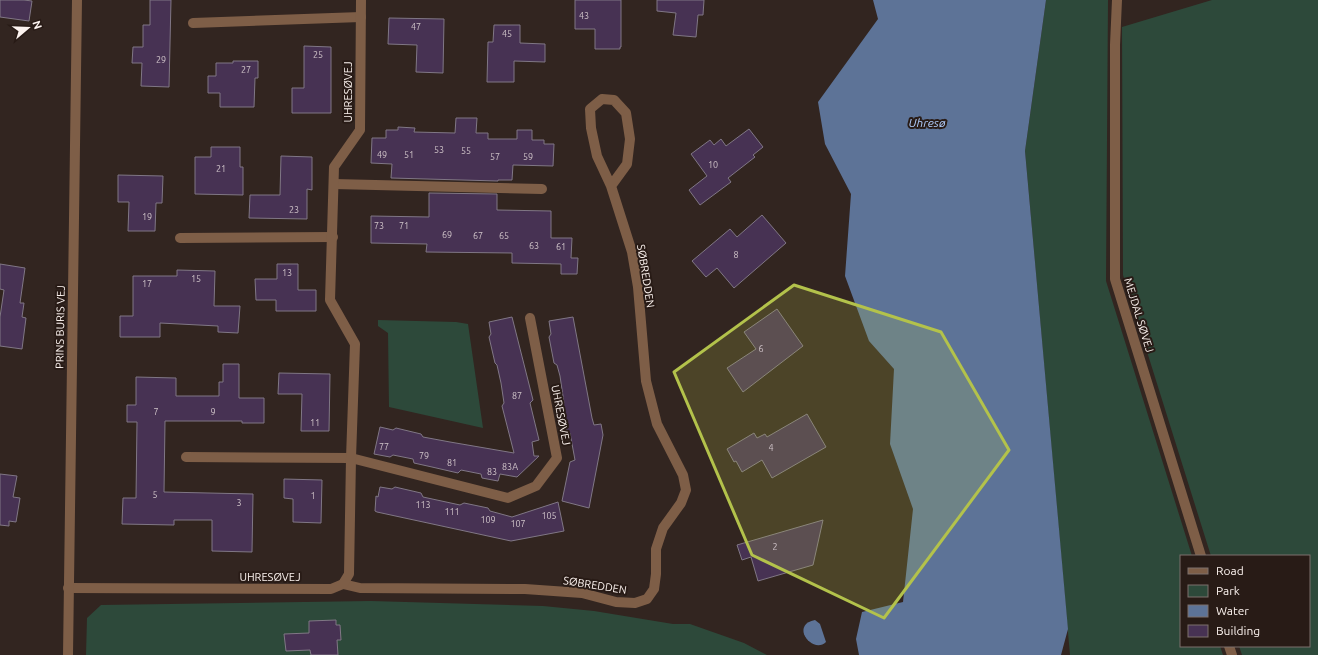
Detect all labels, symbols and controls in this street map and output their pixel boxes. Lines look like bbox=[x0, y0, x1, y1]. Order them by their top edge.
north arrow bbox=[8, 8, 48, 48]
house number: 43 bbox=[579, 11, 589, 21]
text: N bbox=[30, 19, 44, 31]
house number: 47 bbox=[411, 22, 421, 32]
house number: 45 bbox=[502, 29, 512, 39]
house number: 25 bbox=[313, 50, 323, 60]
house number: 29 bbox=[156, 55, 166, 65]
street label: UHRESØVEJ bbox=[342, 61, 354, 123]
house number: 27 bbox=[241, 65, 251, 75]
water label: Uhresø bbox=[909, 116, 946, 129]
house number: 53 bbox=[434, 145, 444, 155]
house number: 55 bbox=[461, 146, 471, 156]
house number: 49 bbox=[377, 150, 387, 160]
house number: 51 bbox=[404, 150, 414, 160]
house number: 57 bbox=[490, 152, 500, 162]
house number: 59 bbox=[523, 152, 533, 162]
house number: 10 bbox=[708, 160, 718, 170]
house number: 21 bbox=[216, 164, 226, 174]
house number: 23 bbox=[289, 205, 299, 215]
house number: 19 bbox=[142, 212, 152, 222]
house number: 73 bbox=[374, 221, 384, 231]
house number: 71 bbox=[399, 221, 409, 231]
house number: 69 bbox=[442, 230, 452, 240]
house number: 67 bbox=[473, 231, 483, 241]
house number: 65 bbox=[499, 231, 509, 241]
house number: 63 bbox=[529, 241, 539, 251]
house number: 61 bbox=[556, 242, 566, 252]
street label: SØBREDDEN bbox=[635, 244, 657, 308]
house number: 8 bbox=[733, 250, 739, 260]
house number: 13 bbox=[282, 268, 292, 278]
house number: 15 bbox=[191, 274, 201, 284]
street label: MEJDAL SØVEJ bbox=[1122, 276, 1156, 354]
house number: 17 bbox=[142, 279, 152, 289]
street label: PRINS BURIS VEJ bbox=[53, 285, 67, 369]
house number: 6 bbox=[758, 344, 764, 354]
street label: UHRESØVEJ bbox=[549, 384, 573, 446]
house number: 87 bbox=[512, 391, 522, 401]
house number: 7 bbox=[153, 407, 159, 417]
house number: 9 bbox=[210, 407, 216, 417]
house number: 11 bbox=[310, 418, 320, 428]
house number: 77 bbox=[379, 442, 389, 452]
house number: 4 bbox=[768, 443, 774, 453]
house number: 79 bbox=[419, 451, 429, 461]
house number: 81 bbox=[447, 458, 457, 468]
house number: 83A bbox=[502, 462, 518, 472]
house number: 83 bbox=[487, 467, 497, 477]
house number: 5 bbox=[152, 490, 158, 500]
house number: 1 bbox=[310, 491, 316, 501]
house number: 3 bbox=[236, 498, 242, 508]
house number: 113 bbox=[415, 500, 431, 510]
house number: 111 bbox=[444, 507, 460, 517]
house number: 105 bbox=[541, 511, 557, 521]
house number: 109 bbox=[480, 515, 496, 525]
house number: 107 bbox=[510, 519, 526, 529]
house number: 2 bbox=[772, 542, 778, 552]
legend bbox=[1180, 555, 1310, 647]
text: Road bbox=[1216, 564, 1244, 577]
street label: UHRESØVEJ bbox=[239, 571, 301, 583]
street label: SØBREDDEN bbox=[563, 574, 627, 596]
text: Park bbox=[1216, 584, 1240, 597]
text: Water bbox=[1216, 604, 1249, 617]
text: Building bbox=[1216, 624, 1260, 637]

